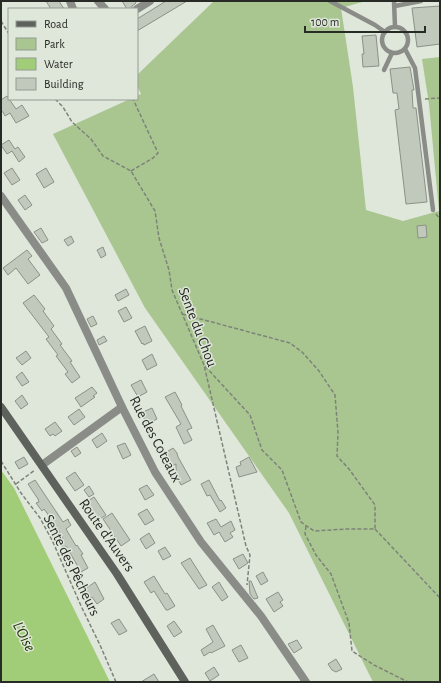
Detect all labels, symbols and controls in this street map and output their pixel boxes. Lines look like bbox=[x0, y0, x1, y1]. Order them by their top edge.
legend bbox=[8, 8, 138, 100]
scale bar bbox=[305, 8, 425, 34]
text: 100 m bbox=[311, 16, 339, 28]
text: Road bbox=[44, 18, 68, 30]
text: Park bbox=[44, 38, 65, 50]
text: Water bbox=[44, 58, 73, 70]
text: Building bbox=[44, 78, 84, 90]
street label: Sente du Chou bbox=[175, 285, 220, 369]
street label: Rue des Coteaux bbox=[127, 394, 185, 485]
street label: Route d'Auvers bbox=[76, 496, 137, 575]
street label: Sente des Pêcheurs bbox=[41, 512, 103, 618]
water label: L'Oise bbox=[10, 619, 38, 654]

